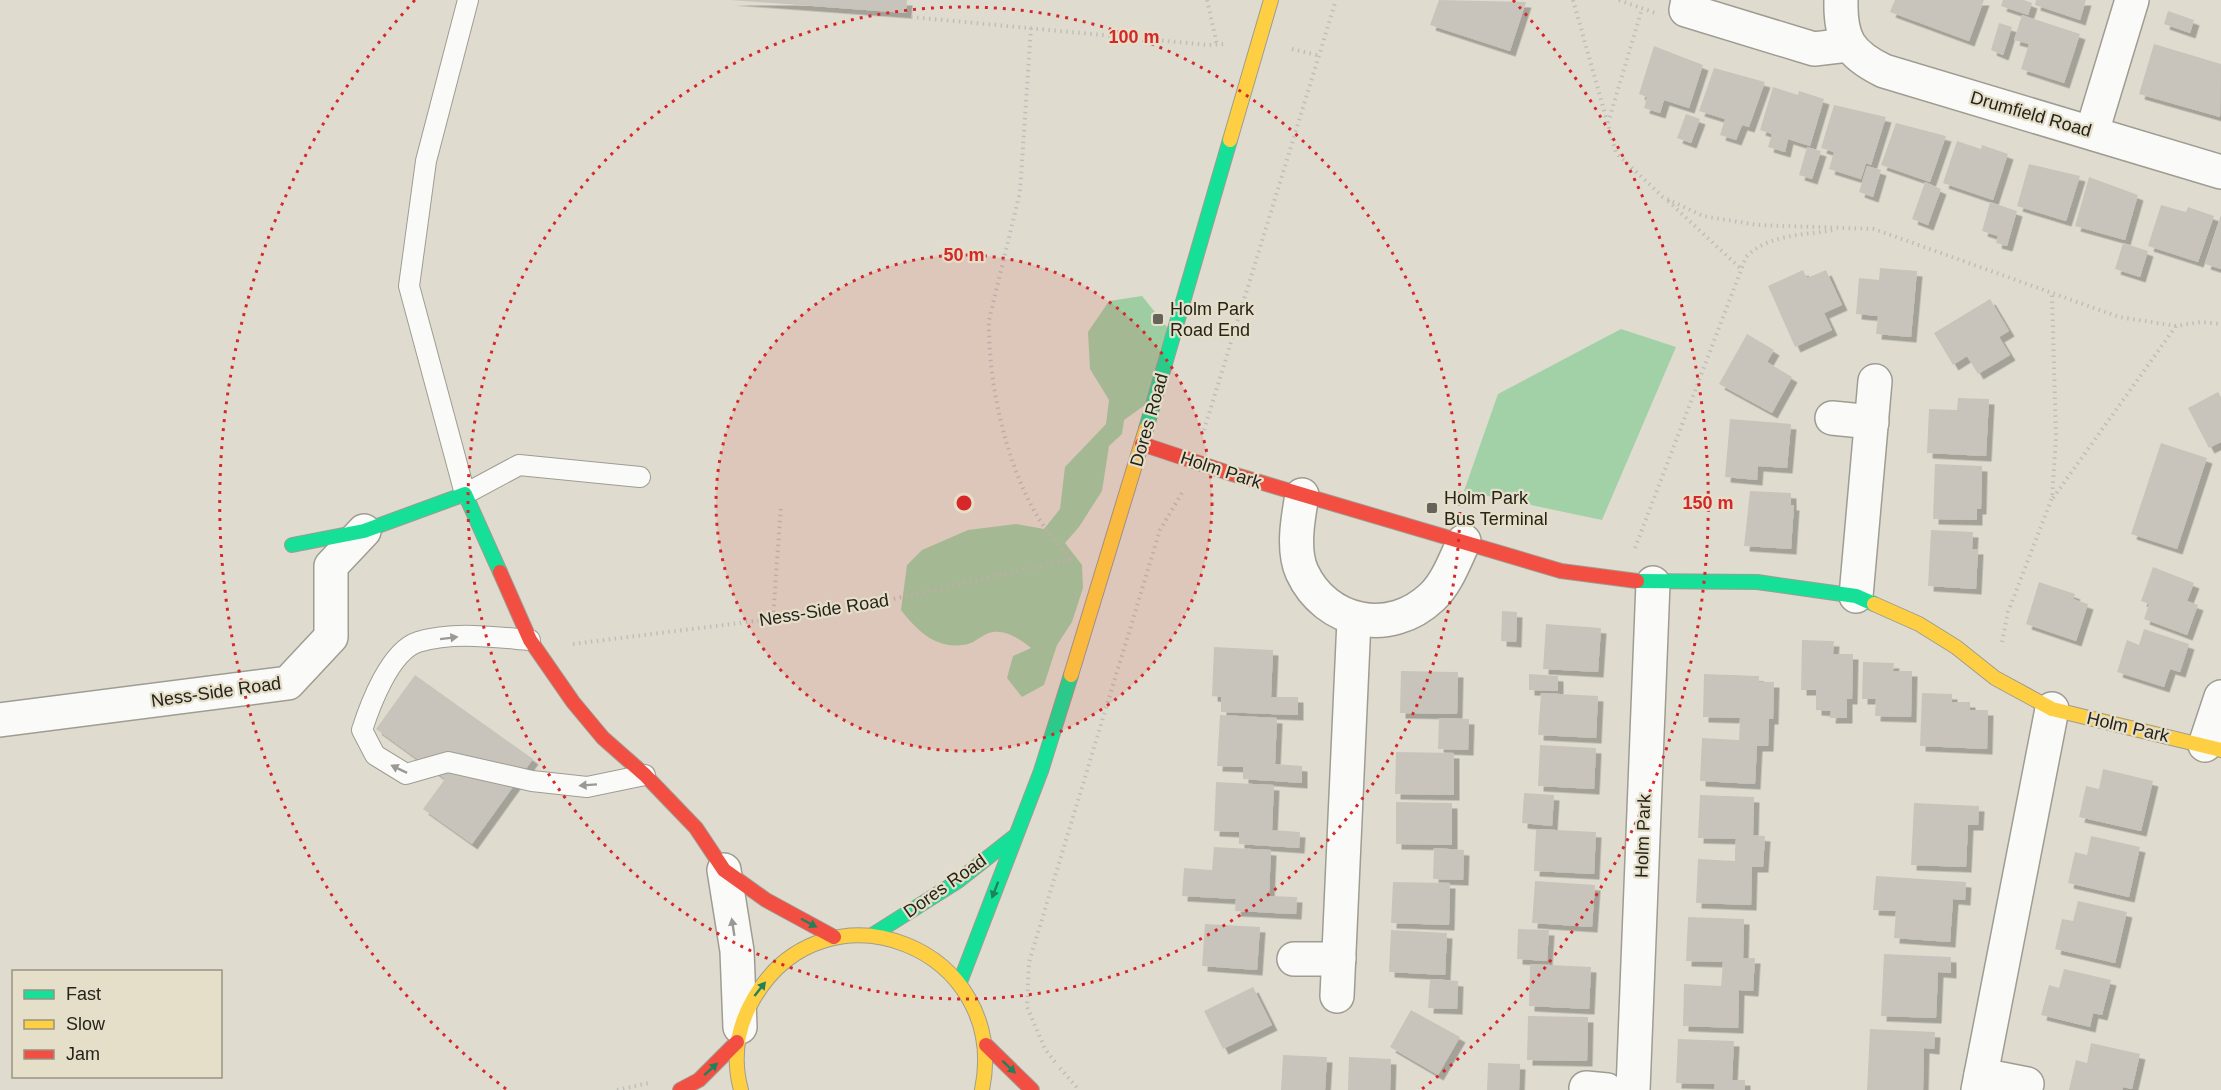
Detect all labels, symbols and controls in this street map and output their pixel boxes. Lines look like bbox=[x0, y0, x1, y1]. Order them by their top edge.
text: 100 m bbox=[1108, 27, 1160, 47]
street label: Drumfield Road bbox=[1968, 87, 2094, 141]
text: 50 m bbox=[943, 245, 985, 265]
place label: Holm Park Road End bbox=[1170, 299, 1255, 340]
marker: Holm Park Road End bbox=[1151, 312, 1165, 326]
street label: Dores Road bbox=[1126, 371, 1172, 469]
street label: Holm Park bbox=[1178, 448, 1265, 493]
place label: Holm Park Bus Terminal bbox=[1444, 488, 1548, 529]
centre of rings bbox=[954, 493, 974, 513]
text: 150 m bbox=[1682, 493, 1734, 513]
marker: Holm Park Bus Terminal bbox=[1425, 501, 1439, 515]
street label: Ness-Side Road bbox=[758, 590, 890, 630]
one-way arrow bbox=[440, 634, 459, 643]
street label: Ness-Side Road bbox=[150, 673, 282, 711]
street label: Holm Park bbox=[2085, 708, 2172, 746]
one-way arrow bbox=[390, 764, 407, 773]
one-way arrow bbox=[578, 781, 597, 790]
street label: Holm Park bbox=[1632, 793, 1654, 878]
street label: Dores Road bbox=[900, 850, 990, 922]
one-way arrow bbox=[989, 882, 999, 900]
one-way arrow bbox=[729, 917, 738, 936]
one-way arrow bbox=[801, 918, 818, 928]
legend bbox=[12, 970, 222, 1078]
one-way arrow bbox=[753, 981, 765, 996]
text: Fast bbox=[66, 984, 101, 1004]
text: Slow bbox=[66, 1014, 106, 1034]
text: Jam bbox=[66, 1044, 100, 1064]
one-way arrow bbox=[1002, 1060, 1016, 1074]
one-way arrow bbox=[703, 1063, 718, 1076]

